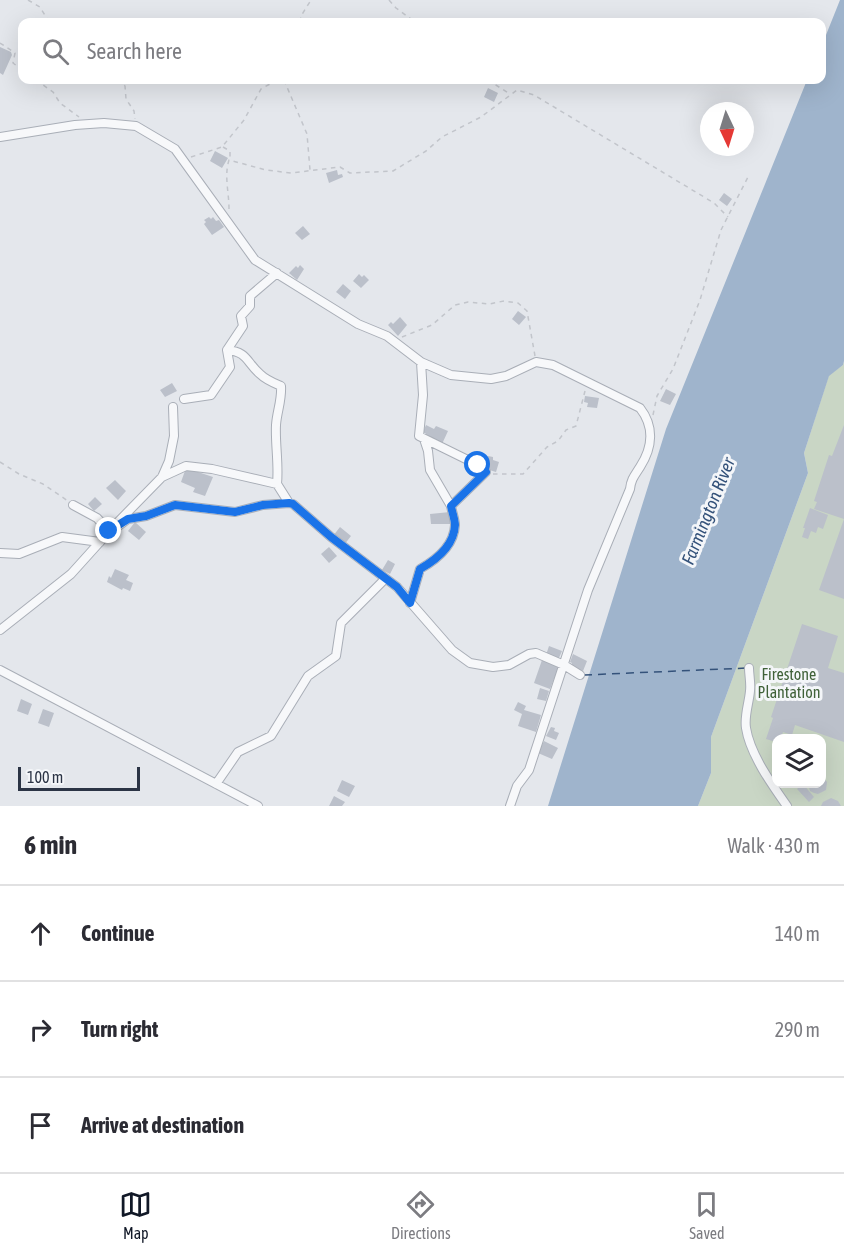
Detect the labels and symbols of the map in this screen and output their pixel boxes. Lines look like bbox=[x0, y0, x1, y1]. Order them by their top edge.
north arrow bbox=[700, 102, 754, 156]
route start bbox=[464, 451, 490, 477]
water label: Farmington River bbox=[677, 454, 739, 568]
route end bbox=[95, 517, 121, 543]
park label: Firestone Plantation bbox=[758, 665, 820, 701]
scale bar bbox=[18, 764, 140, 792]

